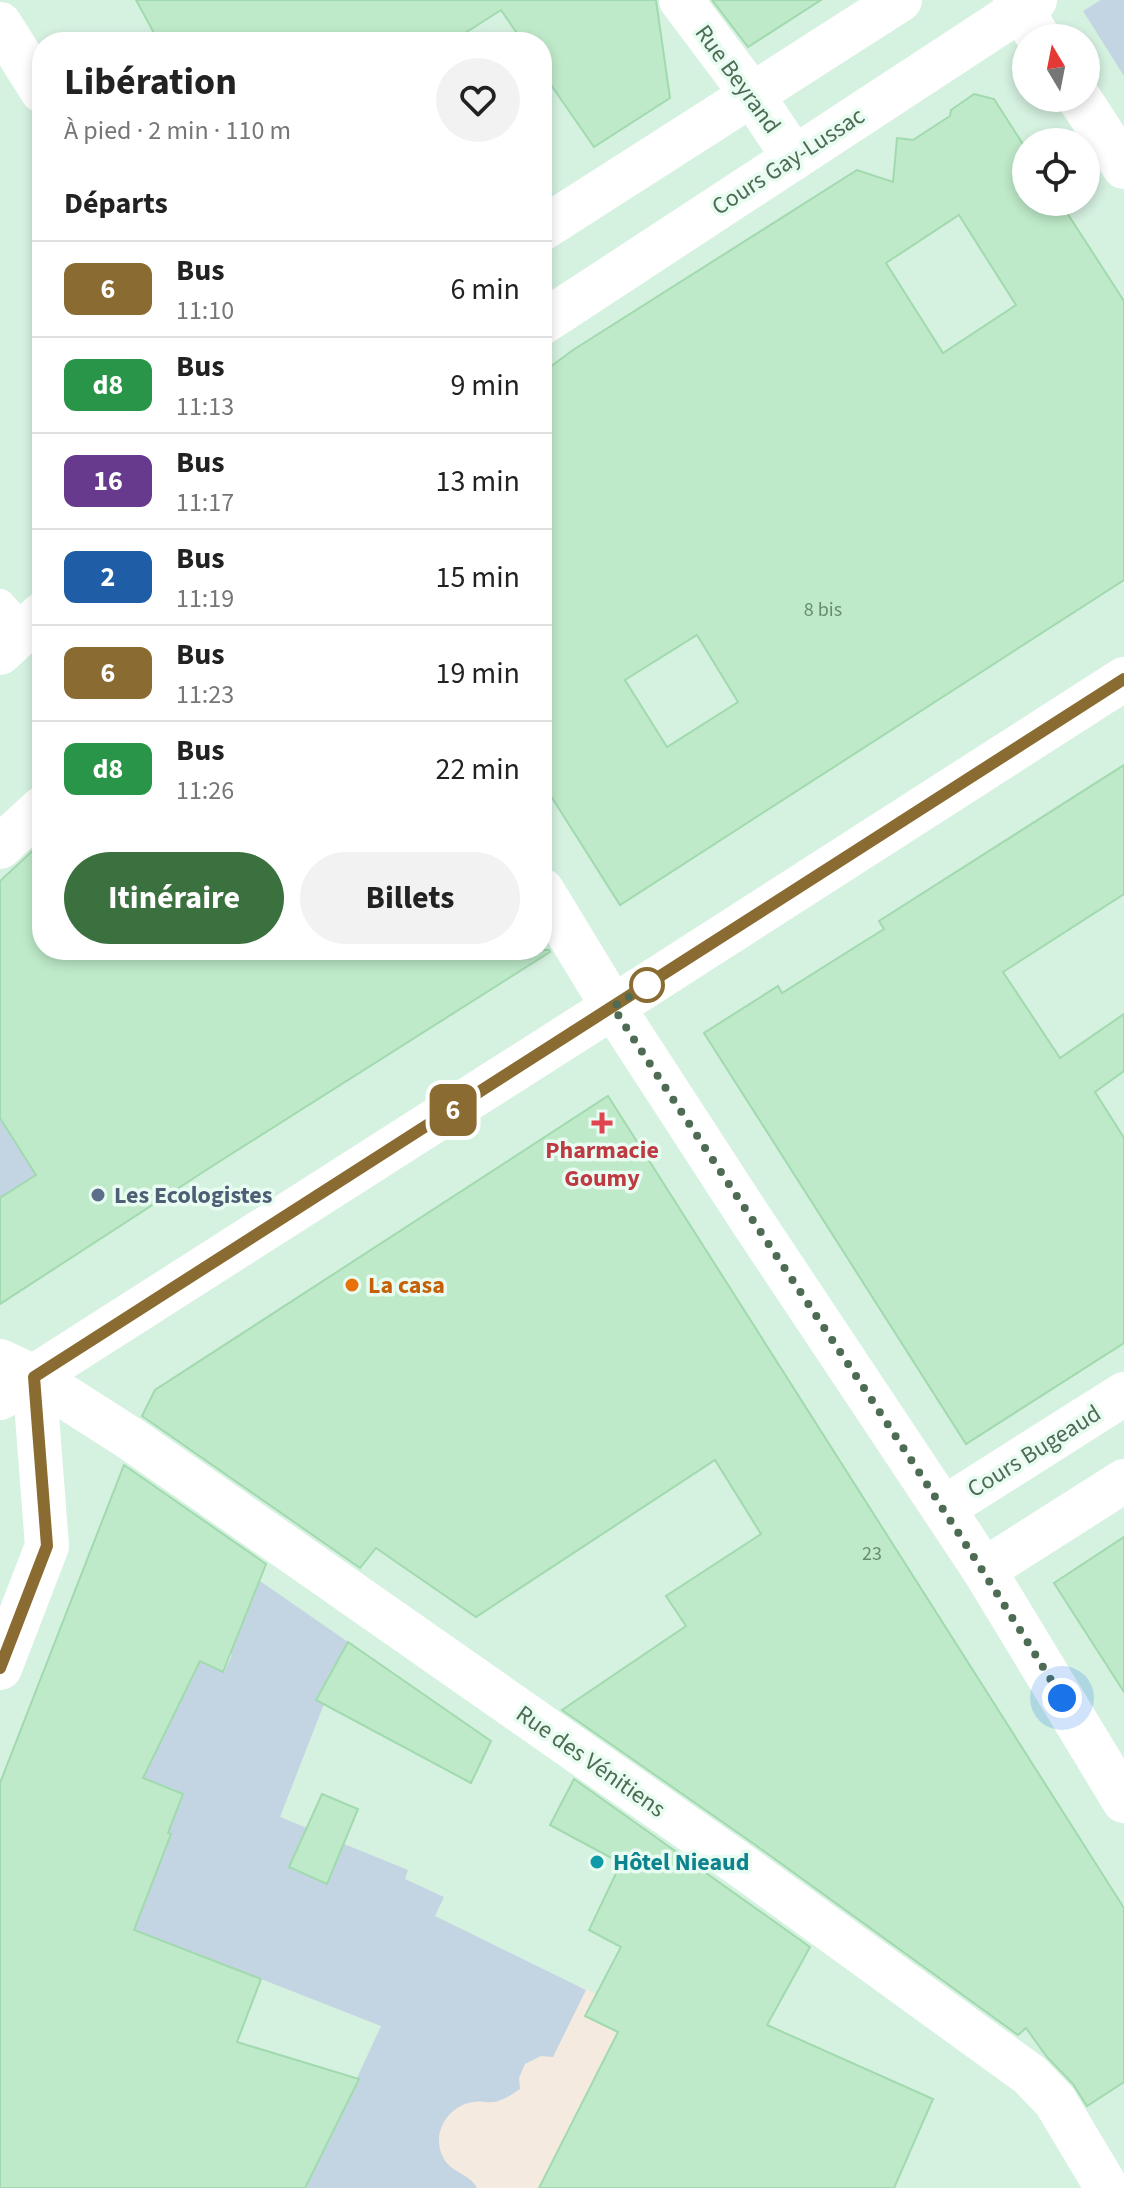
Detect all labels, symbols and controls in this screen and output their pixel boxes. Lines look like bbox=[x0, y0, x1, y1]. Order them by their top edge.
street label: Rue Beyrand bbox=[686, 18, 789, 141]
north arrow bbox=[1012, 24, 1100, 112]
map controls bbox=[1012, 24, 1100, 216]
text: Libération bbox=[64, 55, 237, 109]
button: heart bbox=[436, 58, 520, 142]
street label: Cours Gay-Lussac bbox=[705, 99, 872, 224]
text: À pied · 2 min · 110 m bbox=[64, 112, 291, 149]
button: locate bbox=[1012, 128, 1100, 216]
text: Départs bbox=[64, 182, 168, 225]
text: Bus bbox=[176, 249, 224, 292]
text: 6 min bbox=[450, 268, 520, 311]
text: 6 bbox=[101, 269, 115, 309]
text: 11:10 bbox=[176, 292, 234, 329]
text: Bus bbox=[176, 345, 224, 388]
text: 9 min bbox=[450, 364, 520, 407]
text: d8 bbox=[93, 365, 123, 405]
text: 11:13 bbox=[176, 388, 234, 425]
text: Bus bbox=[176, 441, 224, 484]
text: 13 min bbox=[436, 460, 520, 503]
text: 16 bbox=[93, 461, 123, 501]
text: 11:17 bbox=[176, 484, 234, 521]
text: Bus bbox=[176, 537, 224, 580]
text: 15 min bbox=[436, 556, 520, 599]
text: 2 bbox=[101, 557, 115, 597]
text: 11:19 bbox=[176, 580, 234, 617]
house number: 8 bis bbox=[804, 596, 842, 624]
text: Bus bbox=[176, 633, 224, 676]
text: 19 min bbox=[436, 652, 520, 695]
text: 6 bbox=[101, 653, 115, 693]
text: 11:23 bbox=[176, 676, 234, 713]
text: Bus bbox=[176, 729, 224, 772]
text: 22 min bbox=[436, 748, 520, 791]
text: d8 bbox=[93, 749, 123, 789]
text: 11:26 bbox=[176, 772, 234, 809]
button: Itinéraire bbox=[64, 852, 284, 944]
button: Billets bbox=[300, 852, 520, 944]
unlabelled marker bbox=[630, 968, 664, 1002]
line badge: 6 bbox=[427, 1084, 479, 1136]
text: 6 bbox=[446, 1090, 460, 1130]
marker: Pharmacie Goumy bbox=[593, 1114, 611, 1132]
place label: Pharmacie Goumy bbox=[545, 1133, 659, 1196]
place label: Les Ecologistes bbox=[114, 1178, 272, 1213]
marker: Les Ecologistes bbox=[89, 1186, 107, 1204]
place label: La casa bbox=[368, 1268, 445, 1303]
marker: La casa bbox=[343, 1276, 361, 1294]
street label: Cours Bugeaud bbox=[961, 1396, 1108, 1507]
house number: 23 bbox=[862, 1540, 882, 1568]
your location bbox=[1042, 1678, 1082, 1718]
street label: Rue des Vénitiens bbox=[509, 1697, 673, 1826]
place label: Hôtel Nieaud bbox=[613, 1845, 750, 1880]
marker: Hôtel Nieaud bbox=[588, 1853, 606, 1871]

